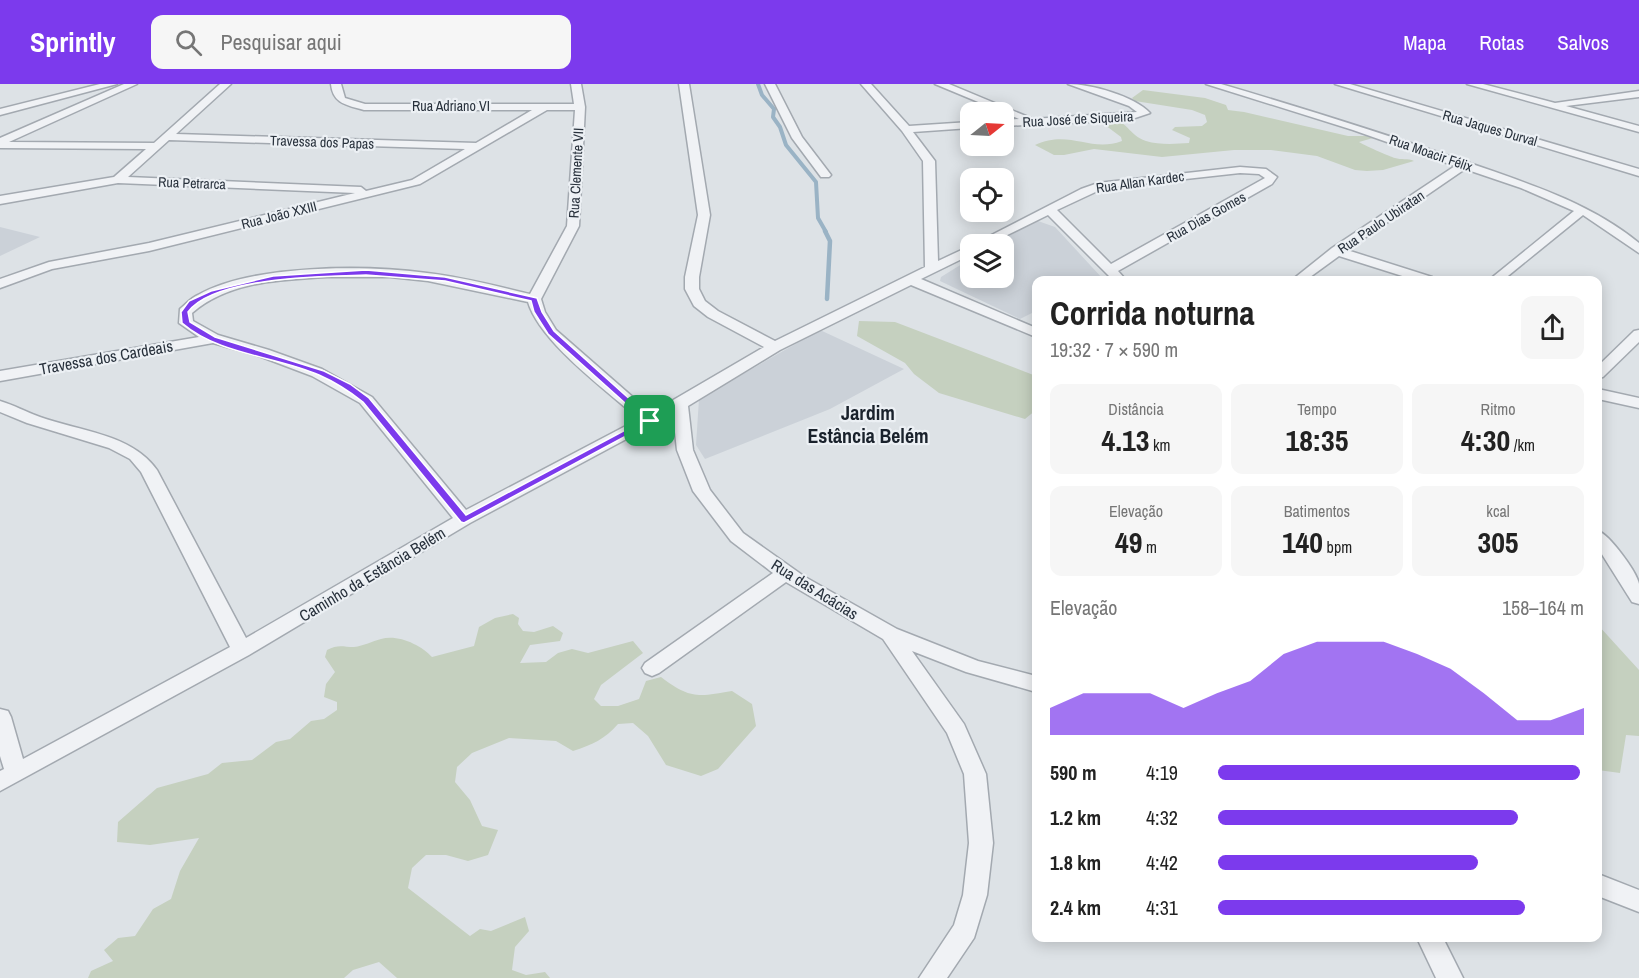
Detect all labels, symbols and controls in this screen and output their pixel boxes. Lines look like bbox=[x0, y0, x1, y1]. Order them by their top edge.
search box bbox=[151, 15, 571, 69]
text: Sprintly bbox=[30, 23, 115, 61]
icon: search bbox=[172, 26, 205, 59]
text: Pesquisar aqui bbox=[220, 27, 342, 57]
text: Mapa bbox=[1403, 28, 1446, 57]
text: Rotas bbox=[1479, 28, 1524, 57]
text: Salvos bbox=[1557, 28, 1609, 57]
street label: Rua Adriano VI bbox=[412, 97, 490, 115]
north arrow bbox=[960, 102, 1014, 156]
map controls bbox=[960, 102, 1014, 288]
street label: Rua Jaques Durval bbox=[1441, 106, 1539, 150]
street label: Rua José de Siqueira bbox=[1022, 107, 1135, 131]
street label: Rua Clemente VII bbox=[565, 127, 587, 219]
street label: Rua Moacir Félix bbox=[1387, 130, 1475, 176]
street label: Travessa dos Papas bbox=[270, 131, 375, 153]
street label: Rua Allan Kardec bbox=[1095, 167, 1185, 197]
button: locate bbox=[960, 168, 1014, 222]
street label: Rua Petrarca bbox=[158, 173, 227, 193]
street label: Rua Paulo Ubiratan bbox=[1334, 186, 1428, 258]
street label: Rua Dias Gomes bbox=[1163, 188, 1249, 246]
street label: Rua João XXIII bbox=[239, 197, 319, 233]
button: layers bbox=[960, 234, 1014, 288]
text: Corrida noturna bbox=[1050, 291, 1254, 335]
button: share bbox=[1521, 296, 1584, 359]
street label: Travessa dos Cardeais bbox=[38, 334, 174, 380]
text: 19:32 · 7 × 590 m bbox=[1050, 336, 1178, 363]
pin bbox=[624, 395, 675, 446]
text: Distância bbox=[1108, 398, 1164, 420]
text: Tempo bbox=[1297, 398, 1337, 420]
text: Ritmo bbox=[1481, 398, 1516, 420]
district label: Jardim Estância Belém bbox=[807, 399, 929, 449]
icon: arrive bbox=[633, 404, 666, 437]
text: 4.13 bbox=[1101, 420, 1149, 460]
text: 18:35 bbox=[1286, 420, 1348, 460]
text: 4:30 bbox=[1461, 420, 1510, 460]
text: km bbox=[1149, 434, 1171, 456]
text: /km bbox=[1510, 434, 1535, 456]
text: Elevação bbox=[1109, 500, 1163, 522]
text: Batimentos bbox=[1284, 500, 1350, 522]
text: kcal bbox=[1486, 500, 1510, 522]
street label: Caminho da Estância Belém bbox=[295, 522, 449, 626]
text: 49 bbox=[1115, 522, 1142, 562]
text: 140 bbox=[1282, 522, 1323, 562]
text: 305 bbox=[1477, 522, 1519, 562]
text: m bbox=[1142, 536, 1157, 558]
text: bpm bbox=[1323, 536, 1352, 558]
street label: Rua das Acácias bbox=[767, 554, 863, 624]
text: Elevação bbox=[1050, 594, 1117, 621]
text: 158–164 m bbox=[1502, 594, 1584, 621]
text: 590 m bbox=[1050, 759, 1097, 786]
text: 4:19 bbox=[1146, 759, 1178, 786]
text: 1.2 km bbox=[1050, 804, 1101, 831]
text: 4:32 bbox=[1146, 804, 1178, 831]
text: 1.8 km bbox=[1050, 849, 1101, 876]
text: 4:42 bbox=[1146, 849, 1178, 876]
text: 2.4 km bbox=[1050, 894, 1101, 921]
text: 4:31 bbox=[1146, 894, 1178, 921]

